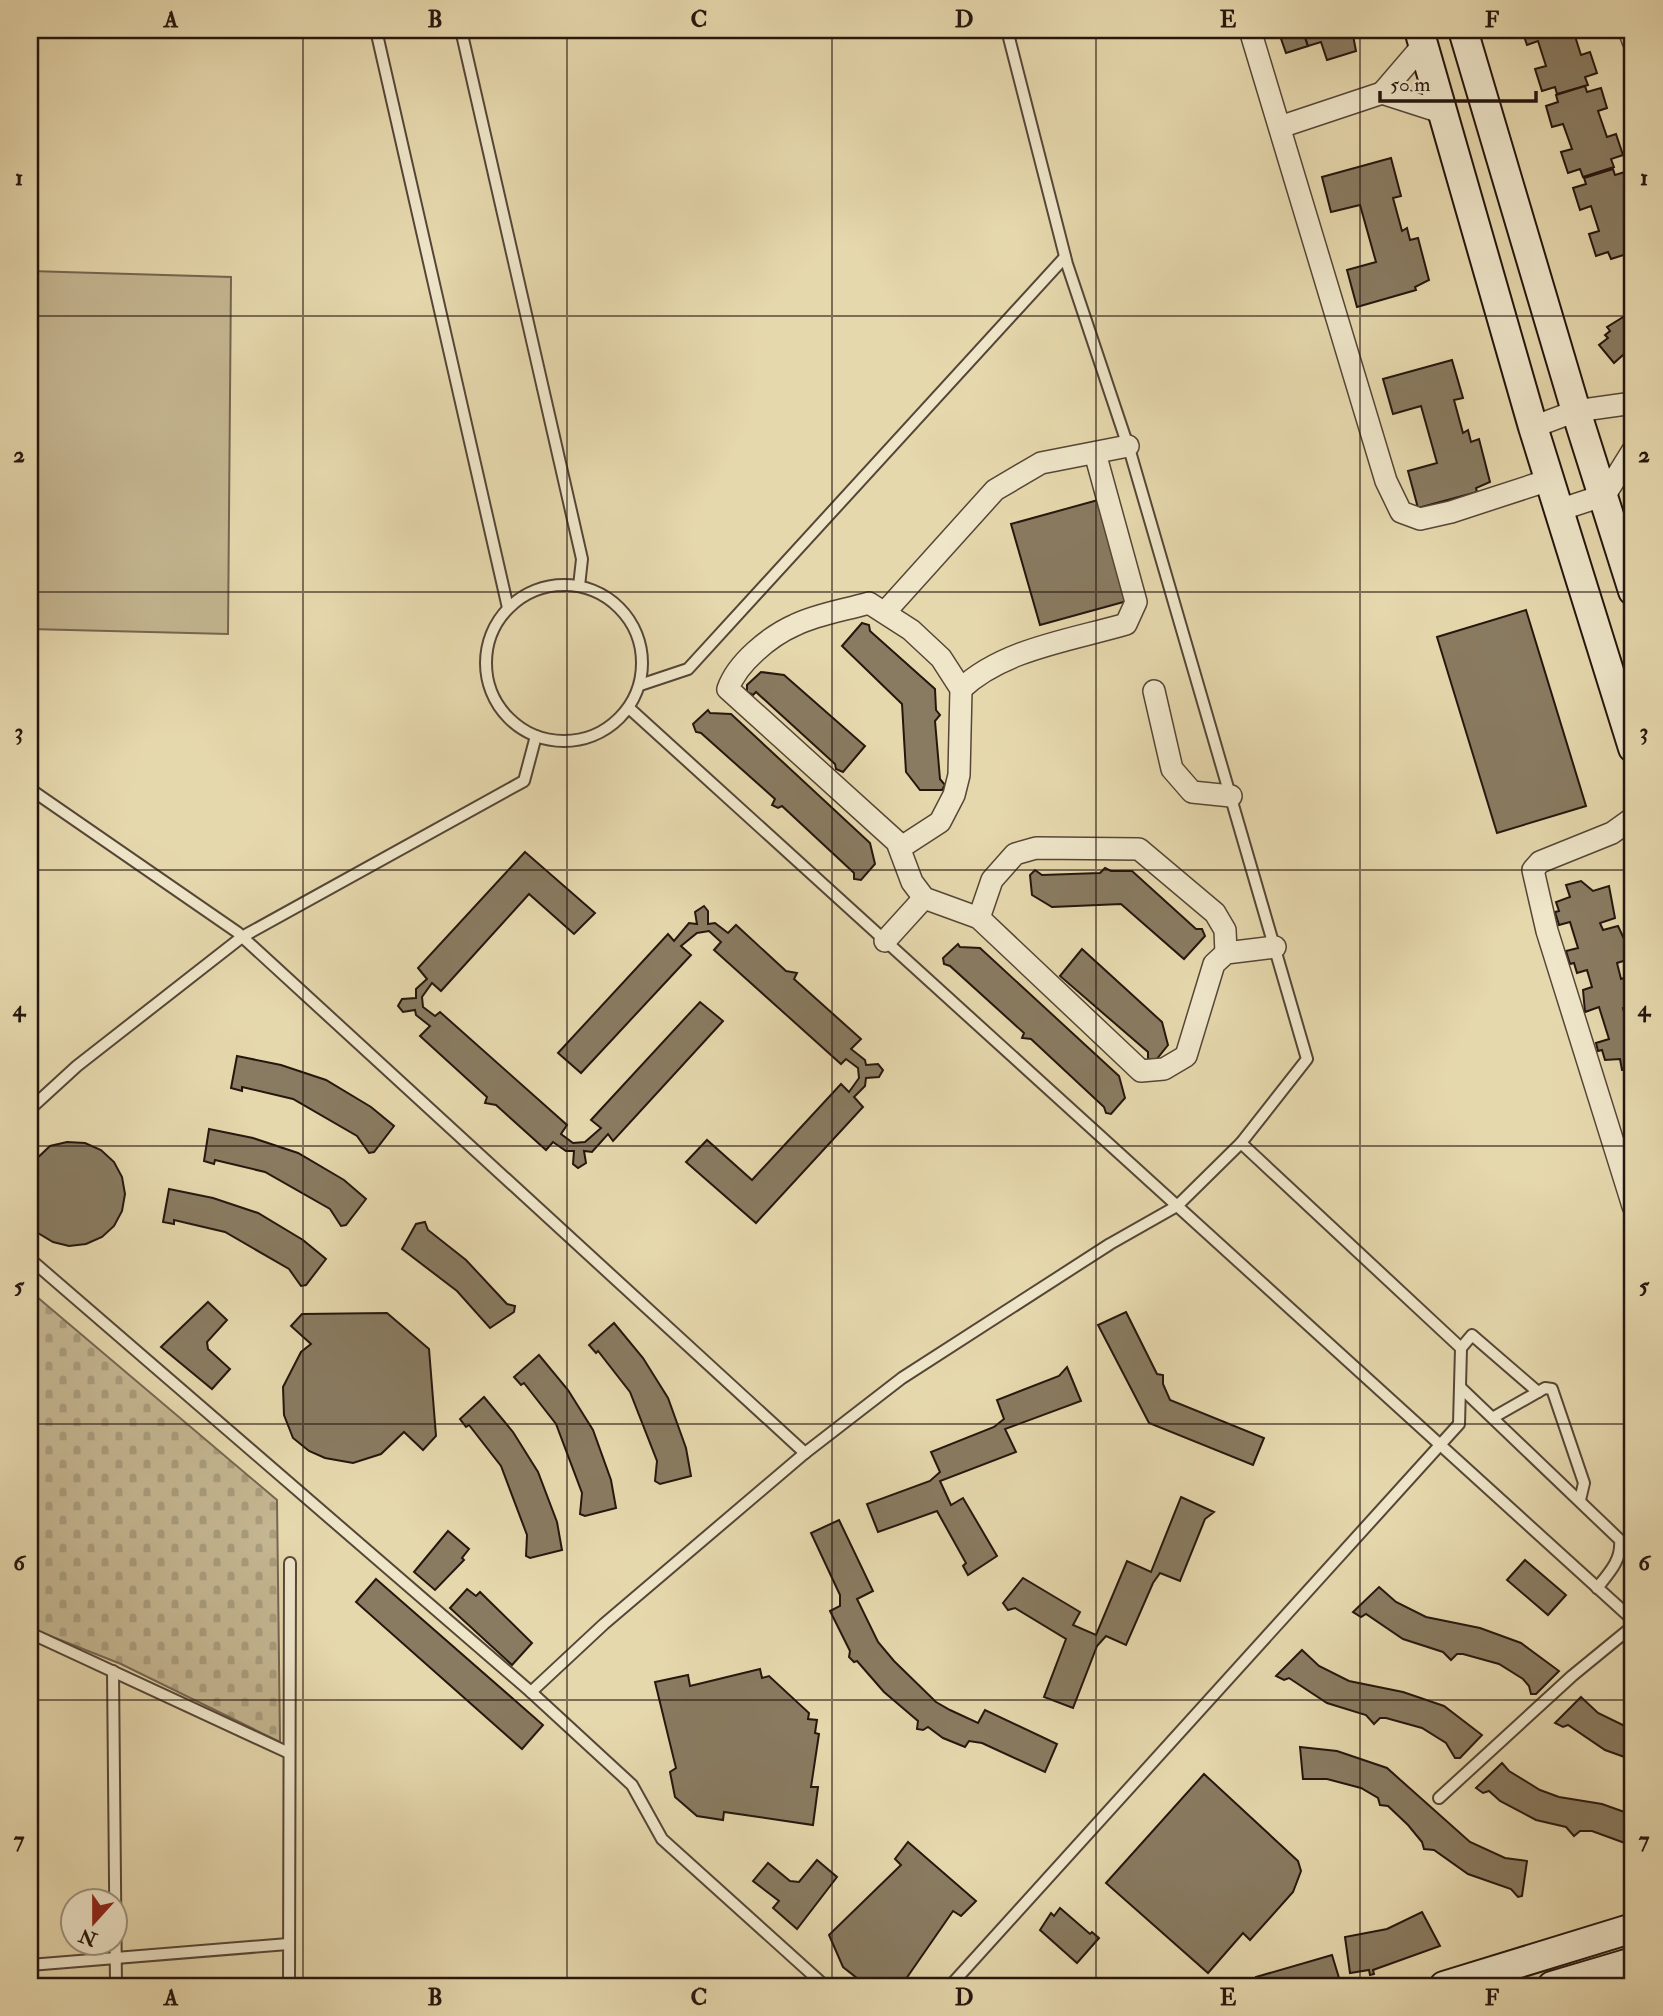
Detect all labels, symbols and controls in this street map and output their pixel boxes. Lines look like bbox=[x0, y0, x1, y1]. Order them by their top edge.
text: A bbox=[163, 5, 179, 34]
text: B bbox=[427, 5, 443, 34]
text: C bbox=[691, 5, 707, 34]
text: D bbox=[955, 5, 973, 34]
text: E bbox=[1220, 5, 1237, 34]
text: F bbox=[1485, 5, 1500, 34]
scale bar bbox=[1380, 60, 1535, 104]
text: 50 m bbox=[1390, 71, 1431, 98]
text: 1 bbox=[15, 163, 23, 192]
text: 1 bbox=[1640, 163, 1648, 192]
text: 2 bbox=[13, 440, 25, 469]
text: 2 bbox=[1638, 440, 1650, 469]
text: 3 bbox=[15, 717, 23, 746]
text: 3 bbox=[1640, 717, 1648, 746]
text: 4 bbox=[12, 994, 27, 1023]
text: 4 bbox=[1637, 994, 1652, 1023]
text: 5 bbox=[14, 1271, 25, 1300]
text: 5 bbox=[1639, 1271, 1650, 1300]
text: 6 bbox=[13, 1548, 27, 1577]
text: 6 bbox=[1638, 1548, 1652, 1577]
text: 7 bbox=[14, 1825, 25, 1854]
text: 7 bbox=[1639, 1825, 1650, 1854]
north arrow bbox=[60, 1886, 130, 1956]
text: N bbox=[75, 1922, 101, 1952]
text: A bbox=[163, 1983, 179, 2012]
text: B bbox=[427, 1983, 443, 2012]
text: C bbox=[691, 1983, 707, 2012]
text: D bbox=[955, 1983, 973, 2012]
text: E bbox=[1220, 1983, 1237, 2012]
text: F bbox=[1485, 1983, 1500, 2012]

